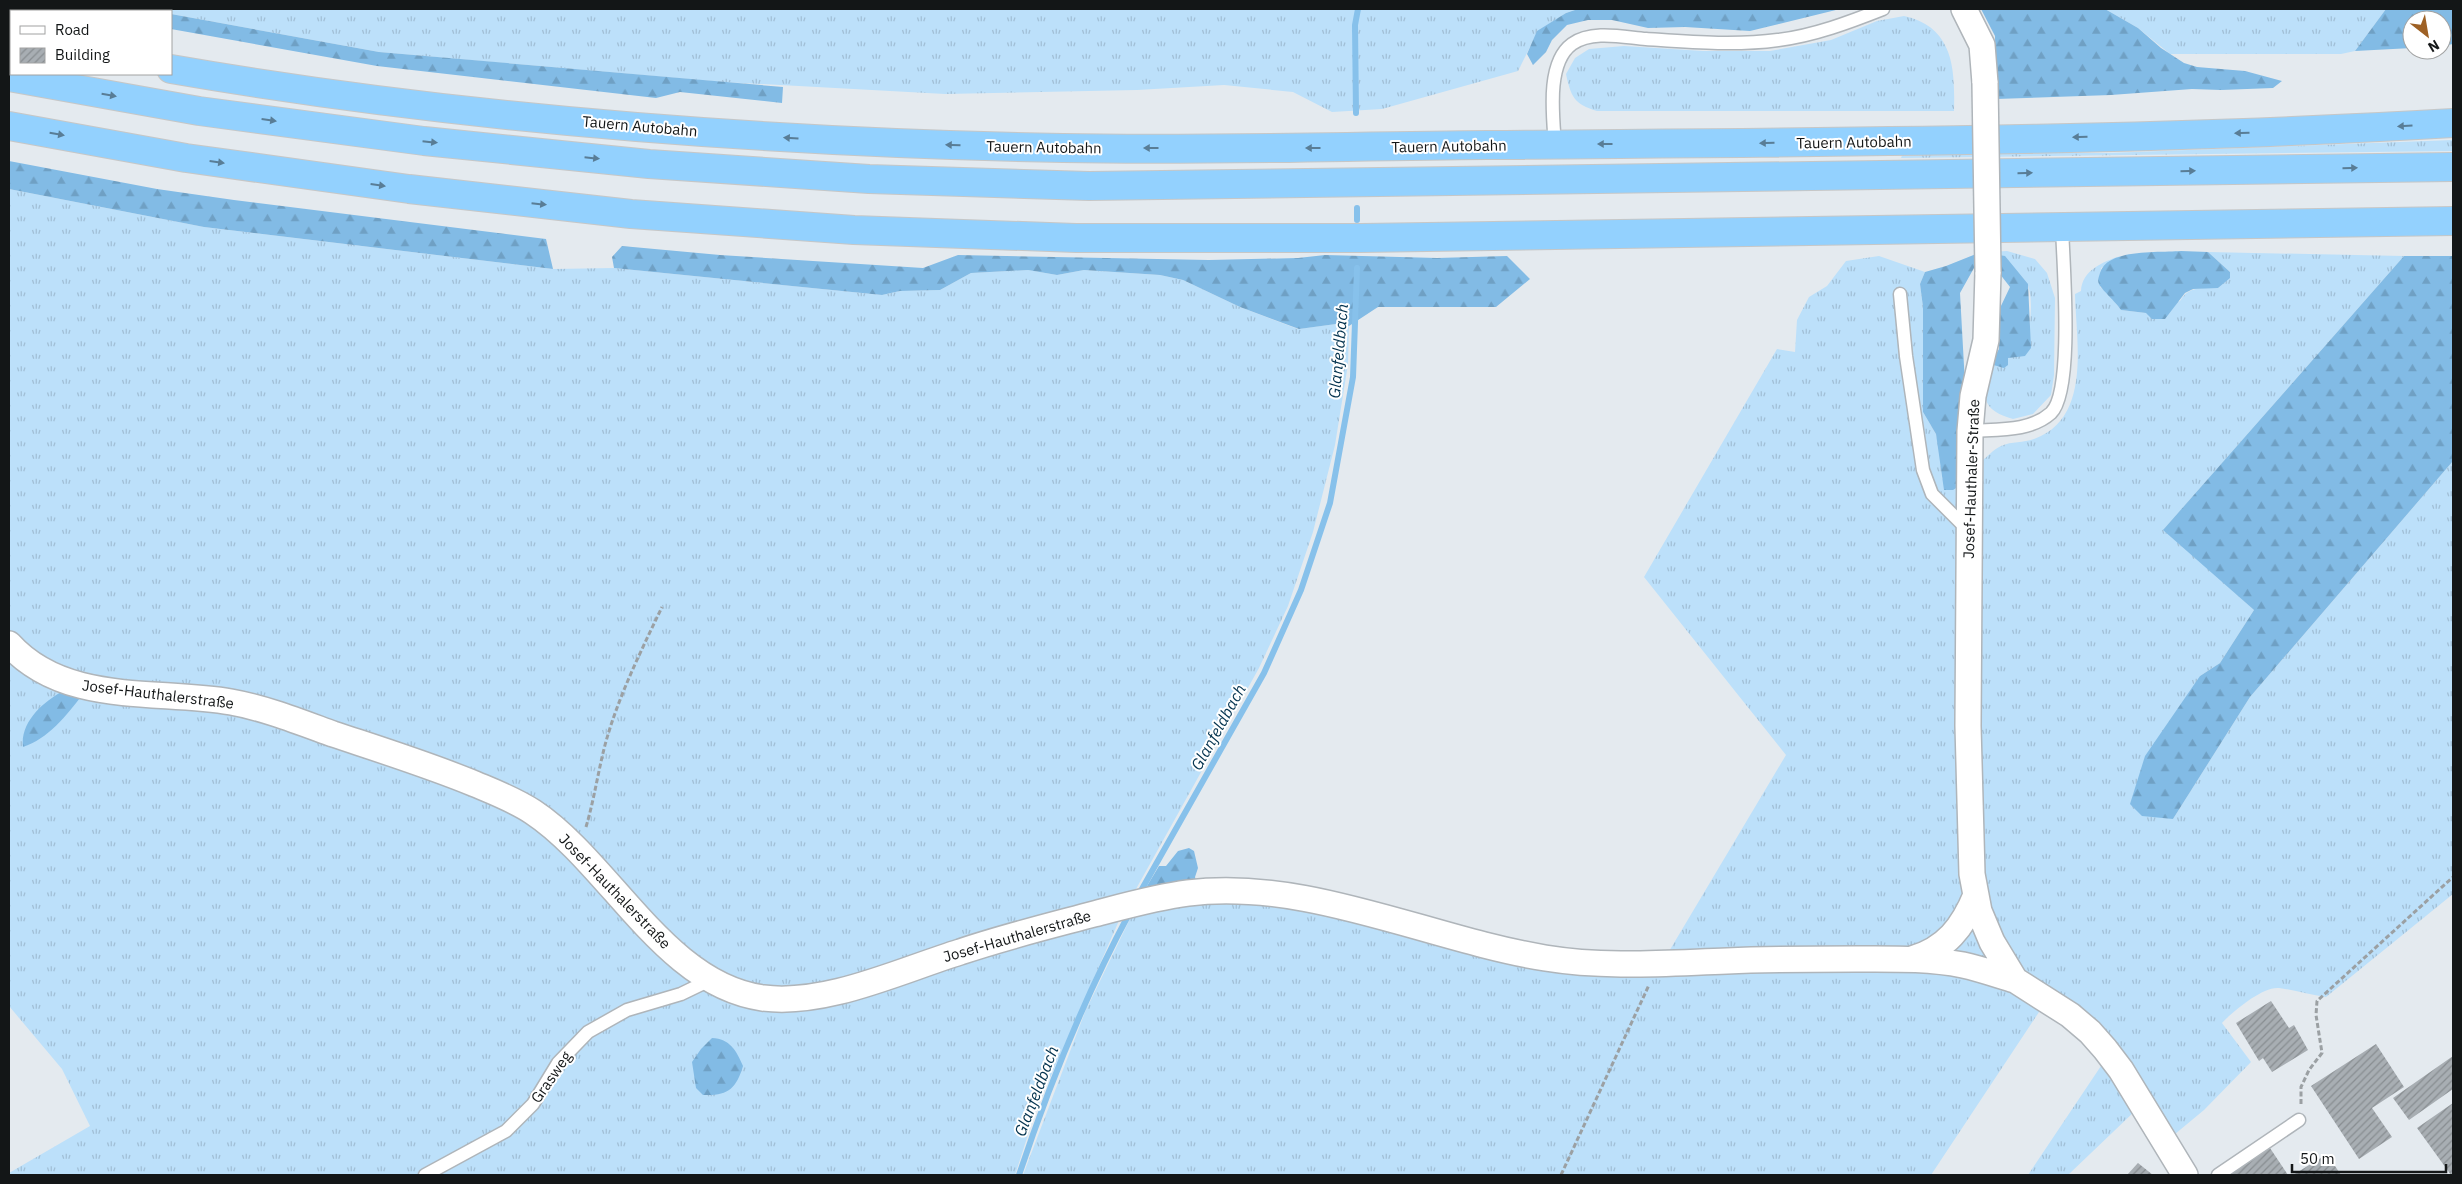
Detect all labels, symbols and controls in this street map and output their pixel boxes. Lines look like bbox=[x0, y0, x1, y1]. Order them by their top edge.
legend bbox=[10, 10, 172, 75]
north arrow bbox=[2402, 10, 2452, 60]
text: Road bbox=[55, 20, 90, 39]
text: N bbox=[2425, 36, 2443, 56]
text: Building bbox=[55, 45, 110, 64]
one-way arrow bbox=[101, 91, 117, 99]
street label: Tauern Autobahn bbox=[582, 112, 698, 140]
one-way arrow bbox=[261, 116, 277, 124]
one-way arrow bbox=[2396, 122, 2412, 130]
one-way arrow bbox=[2234, 130, 2250, 138]
one-way arrow bbox=[49, 131, 65, 139]
street label: Tauern Autobahn bbox=[1796, 131, 1912, 153]
one-way arrow bbox=[782, 133, 798, 141]
one-way arrow bbox=[2072, 134, 2088, 142]
street label: Tauern Autobahn bbox=[1391, 135, 1507, 157]
street label: Tauern Autobahn bbox=[986, 136, 1102, 158]
one-way arrow bbox=[422, 138, 438, 146]
one-way arrow bbox=[1759, 139, 1775, 147]
one-way arrow bbox=[1596, 140, 1612, 148]
one-way arrow bbox=[945, 141, 961, 149]
one-way arrow bbox=[1142, 144, 1158, 152]
one-way arrow bbox=[1305, 144, 1321, 152]
one-way arrow bbox=[584, 154, 600, 162]
one-way arrow bbox=[209, 159, 225, 167]
one-way arrow bbox=[2342, 164, 2358, 172]
one-way arrow bbox=[2180, 167, 2196, 175]
one-way arrow bbox=[2017, 169, 2033, 177]
one-way arrow bbox=[370, 181, 386, 189]
one-way arrow bbox=[531, 200, 547, 208]
water label: Glanfeldbach bbox=[1324, 303, 1352, 399]
street label: Josef-Hauthaler-Straße bbox=[1959, 399, 1983, 559]
street label: Josef-Hauthalerstraße bbox=[81, 675, 235, 713]
water label: Glanfeldbach bbox=[1186, 681, 1250, 773]
street label: Josef-Hauthalerstraße bbox=[555, 829, 675, 953]
street label: Josef-Hauthalerstraße bbox=[941, 906, 1093, 966]
water label: Glanfeldbach bbox=[1010, 1043, 1062, 1139]
street label: Grasweg bbox=[526, 1047, 576, 1106]
scale bar bbox=[2292, 1142, 2446, 1174]
text: 50 m bbox=[2300, 1149, 2335, 1168]

